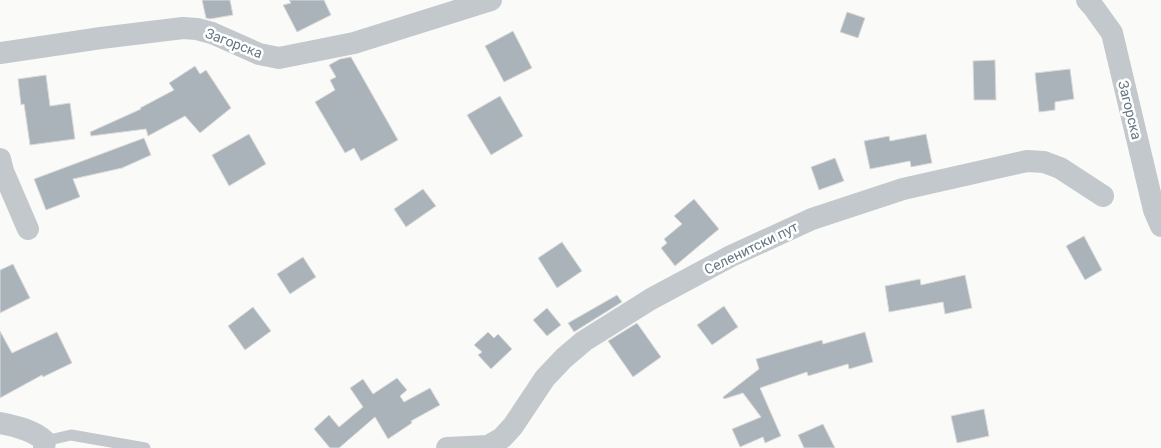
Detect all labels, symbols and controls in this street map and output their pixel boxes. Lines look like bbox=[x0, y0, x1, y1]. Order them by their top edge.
street label: Загорска bbox=[203, 25, 265, 61]
street label: Загорска bbox=[1115, 79, 1145, 141]
street label: Селенитски пут bbox=[702, 218, 801, 278]

